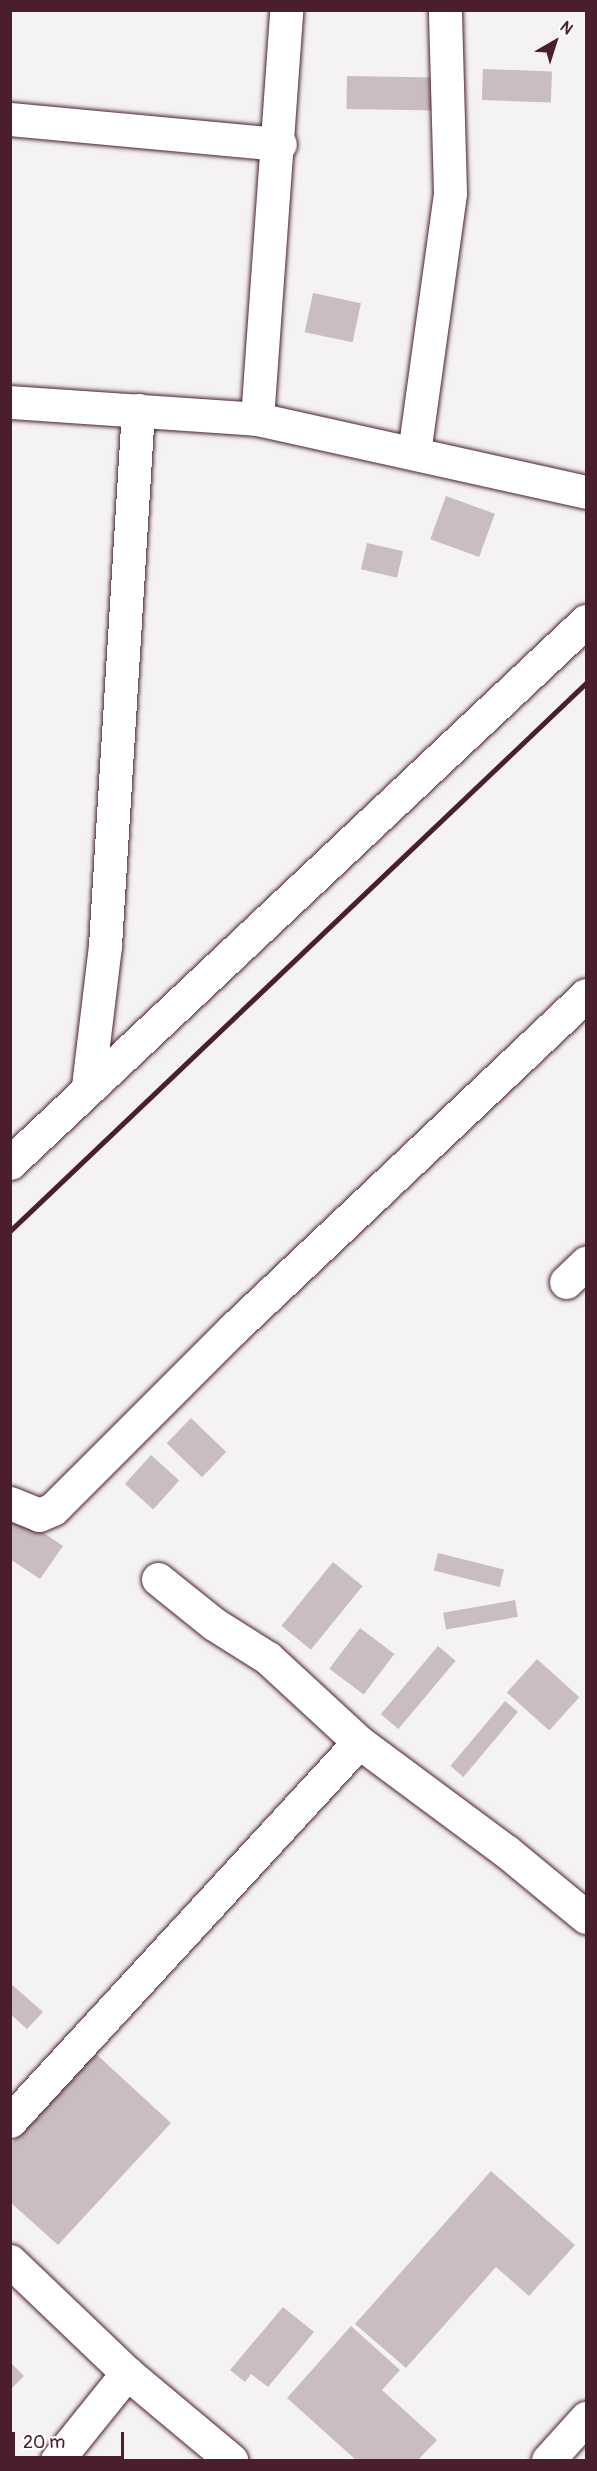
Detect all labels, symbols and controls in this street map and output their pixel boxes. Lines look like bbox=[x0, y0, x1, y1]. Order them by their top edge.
north arrow bbox=[525, 12, 585, 72]
text: N bbox=[556, 17, 577, 39]
scale bar bbox=[15, 2420, 128, 2458]
text: 20 m bbox=[23, 2431, 65, 2454]

